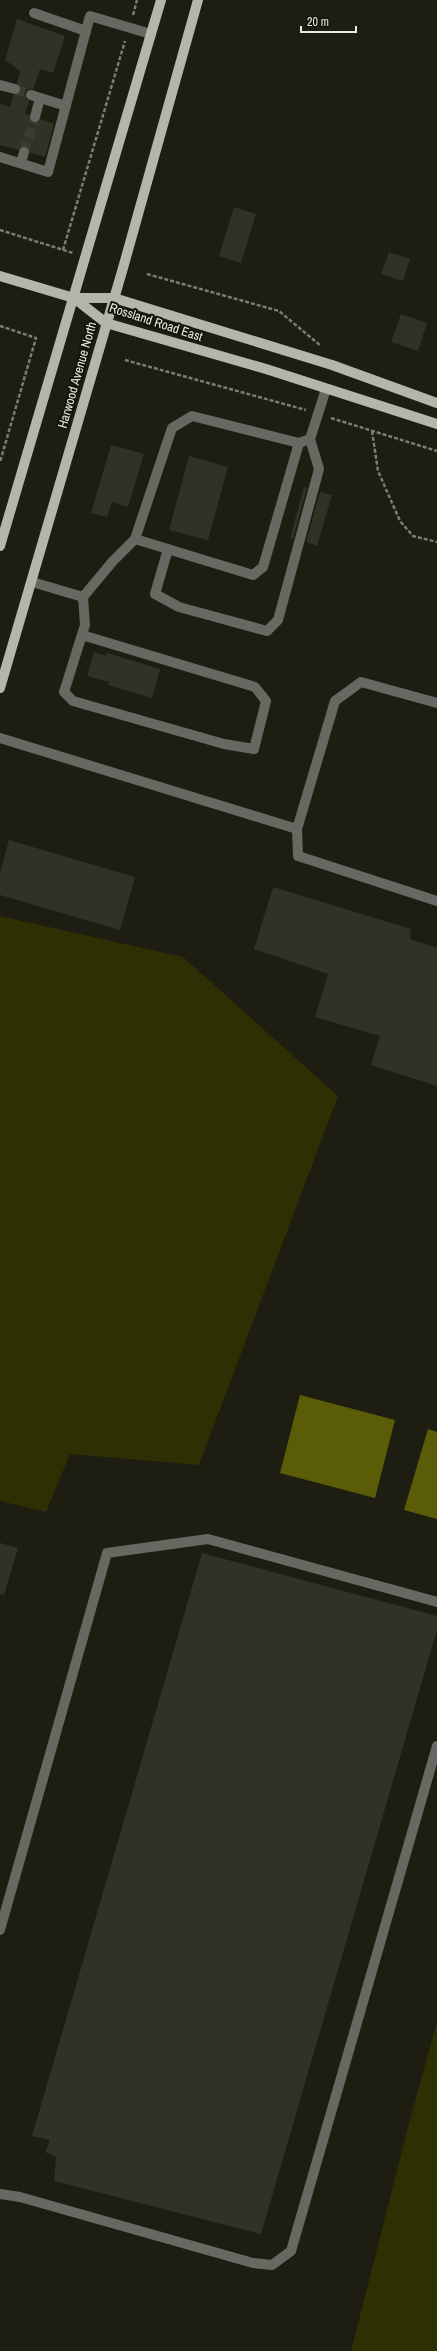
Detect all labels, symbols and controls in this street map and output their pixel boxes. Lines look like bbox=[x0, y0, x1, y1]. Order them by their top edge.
scale bar bbox=[301, 8, 356, 34]
text: 20 m bbox=[307, 14, 329, 30]
street label: Rossland Road East bbox=[107, 299, 205, 345]
street label: Harwood Avenue North bbox=[54, 320, 100, 430]

